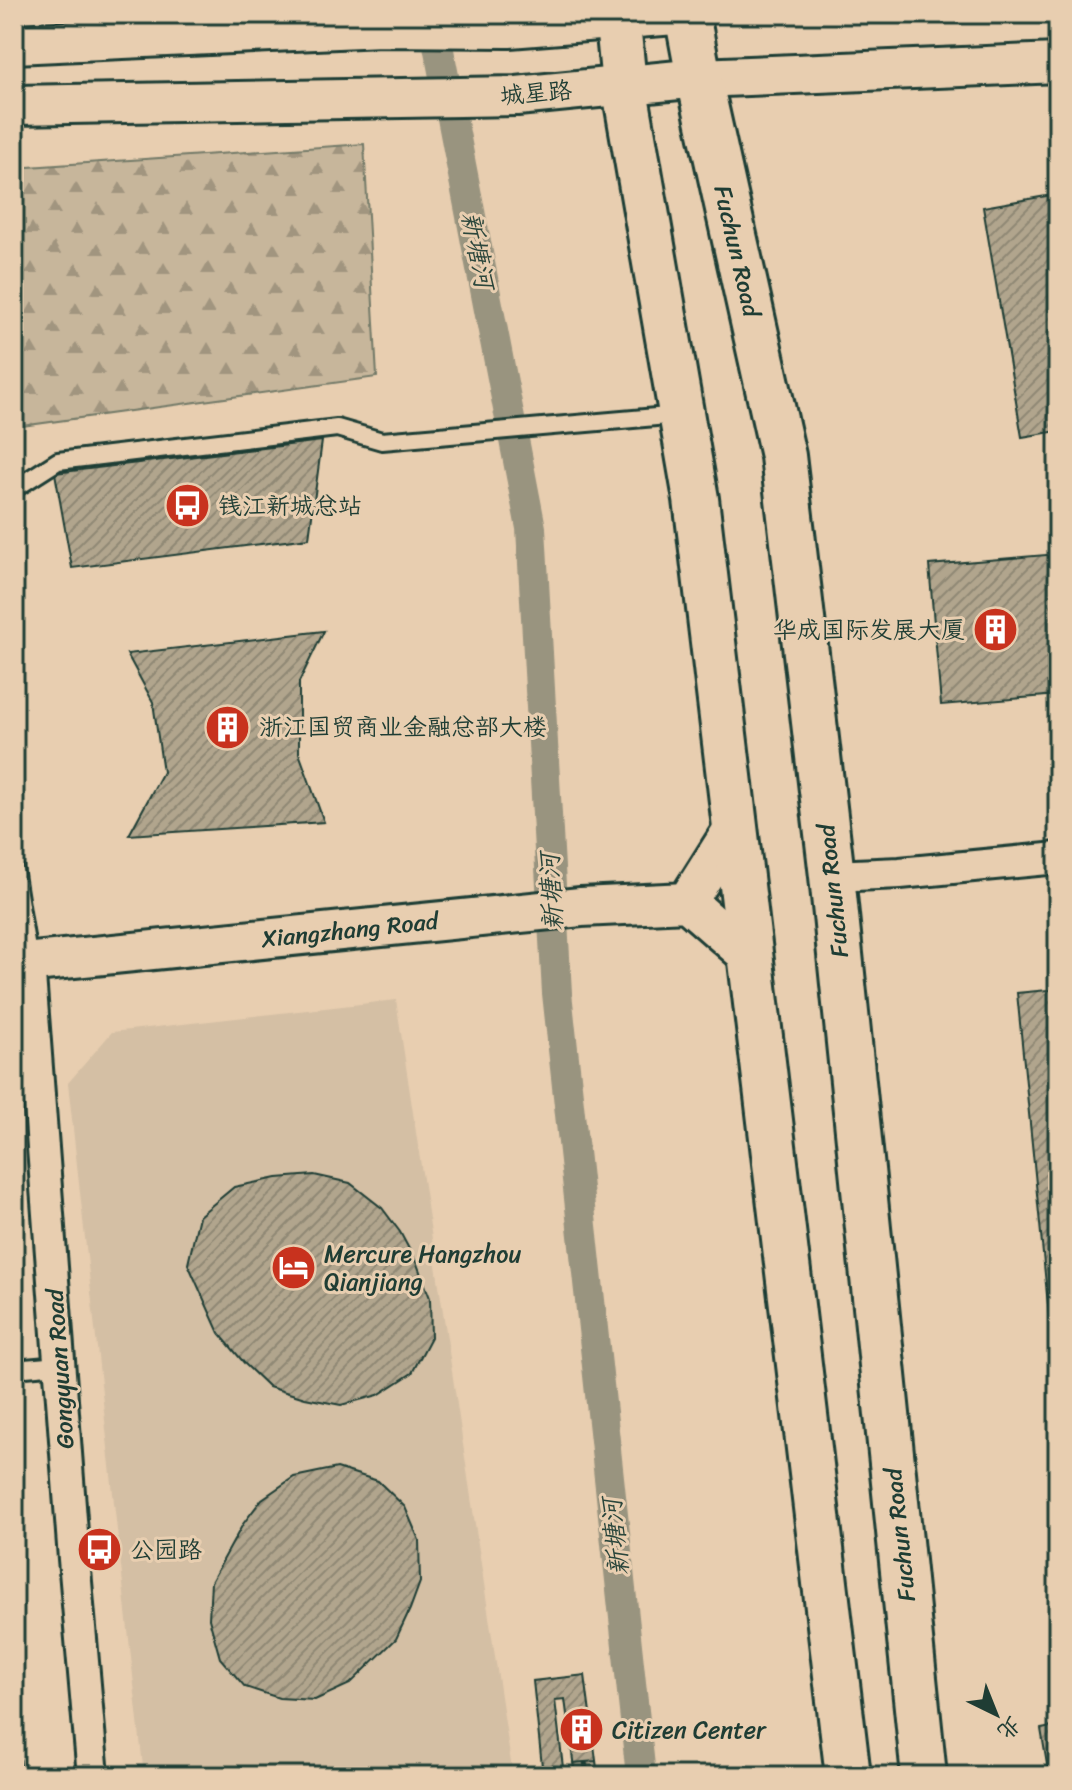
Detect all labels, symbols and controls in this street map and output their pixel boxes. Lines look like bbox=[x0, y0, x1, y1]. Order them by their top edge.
street label: 城星路 bbox=[498, 69, 574, 117]
street label: Fuchun Road bbox=[701, 181, 773, 323]
water label: 新塘河 bbox=[448, 207, 509, 297]
bus stop icon: 钱江新城总站 bbox=[163, 482, 211, 530]
place label: 钱江新城总站 bbox=[218, 485, 362, 527]
building icon: 华成国际发展大厦 bbox=[972, 606, 1020, 654]
place label: 华成国际发展大厦 bbox=[773, 609, 965, 651]
building icon: 浙江国贸商业金融总部大楼 bbox=[204, 703, 252, 751]
place label: 浙江国贸商业金融总部大楼 bbox=[259, 706, 547, 748]
street label: Fuchun Road bbox=[805, 820, 861, 960]
water label: 新塘河 bbox=[526, 848, 576, 932]
street label: Xiangzhang Road bbox=[259, 900, 443, 960]
place label: Mercure Hangzhou Qianjiang bbox=[324, 1233, 522, 1303]
hotel icon: Mercure Hangzhou Qianjiang bbox=[269, 1244, 317, 1292]
street label: Gongyuan Road bbox=[33, 1286, 87, 1450]
street label: Fuchun Road bbox=[872, 1464, 928, 1604]
water label: 新塘河 bbox=[588, 1492, 642, 1578]
bus stop icon: 公园路 bbox=[75, 1526, 123, 1574]
place label: 公园路 bbox=[130, 1529, 202, 1571]
north arrow bbox=[956, 1674, 1036, 1754]
building icon: Citizen Center bbox=[557, 1706, 605, 1754]
text: 北 bbox=[988, 1706, 1031, 1750]
place label: Citizen Center bbox=[612, 1709, 767, 1751]

